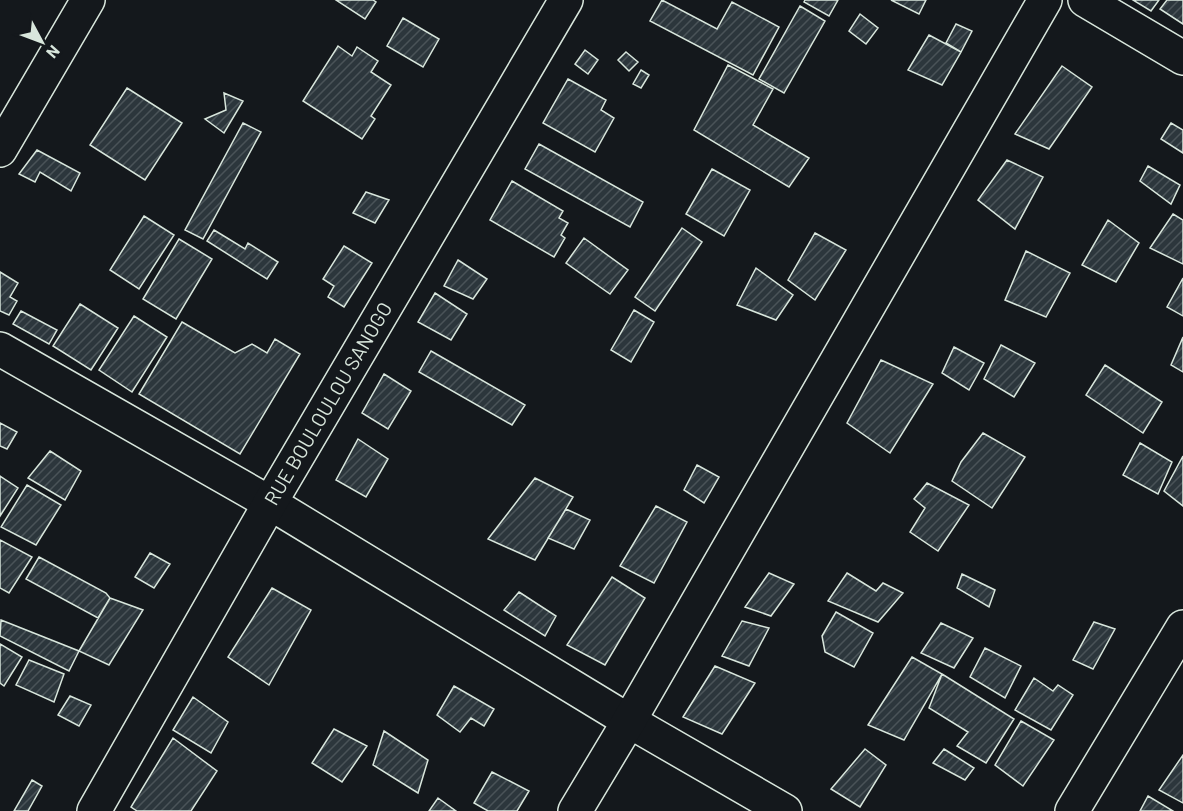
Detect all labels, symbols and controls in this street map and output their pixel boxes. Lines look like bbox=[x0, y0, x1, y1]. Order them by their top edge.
north arrow bbox=[12, 12, 72, 72]
text: N bbox=[43, 42, 64, 62]
street label: RUE BOULOULOU SANOGO bbox=[259, 297, 397, 509]

